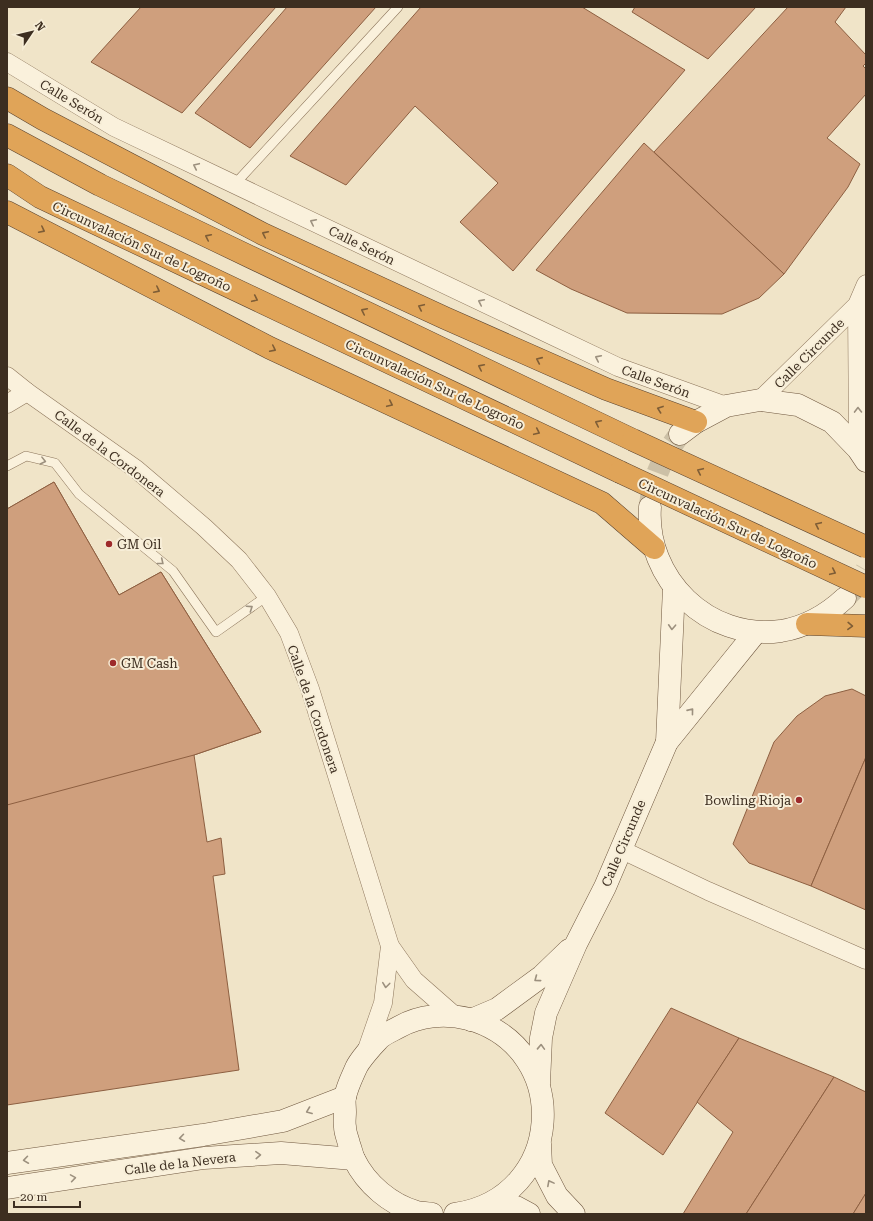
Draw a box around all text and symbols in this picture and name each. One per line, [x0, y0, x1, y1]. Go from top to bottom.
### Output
north arrow [12, 12, 52, 52]
text: N [32, 19, 48, 34]
street label: Calle Serón [37, 76, 107, 127]
one-way arrow [193, 163, 200, 171]
street label: Circunvalación Sur de Logroño [50, 198, 233, 295]
one-way arrow [310, 219, 318, 227]
street label: Calle Serón [326, 223, 398, 268]
one-way arrow [37, 225, 45, 233]
one-way arrow [261, 231, 269, 239]
one-way arrow [205, 234, 213, 242]
one-way arrow [153, 285, 160, 292]
one-way arrow [250, 294, 258, 302]
one-way arrow [478, 299, 485, 307]
one-way arrow [417, 304, 425, 312]
one-way arrow [360, 308, 368, 316]
street label: Calle Circunde [771, 315, 847, 391]
street label: Circunvalación Sur de Logroño [343, 336, 526, 433]
one-way arrow [268, 344, 276, 352]
one-way arrow [595, 355, 603, 363]
one-way arrow [536, 357, 544, 365]
street label: Calle Serón [620, 362, 693, 401]
one-way arrow [478, 364, 485, 372]
one-way arrow [386, 399, 394, 407]
one-way arrow [656, 405, 663, 413]
street label: Calle de la Cordonera [51, 407, 168, 500]
one-way arrow [854, 407, 862, 413]
one-way arrow [595, 420, 602, 428]
one-way arrow [532, 427, 540, 435]
one-way arrow [40, 456, 46, 464]
one-way arrow [696, 468, 704, 476]
street label: Circunvalación Sur de Logroño [636, 475, 819, 572]
one-way arrow [814, 522, 822, 530]
place label: GM Oil [117, 537, 161, 552]
marker: GM Oil [104, 539, 114, 549]
one-way arrow [157, 558, 164, 565]
one-way arrow [829, 567, 836, 575]
one-way arrow [246, 605, 253, 613]
one-way arrow [847, 621, 853, 630]
one-way arrow [668, 624, 677, 630]
street label: Calle de la Cordonera [285, 643, 343, 775]
place label: GM Cash [121, 656, 178, 671]
marker: GM Cash [108, 658, 118, 668]
one-way arrow [686, 709, 693, 716]
place label: Bowling Rioja [705, 793, 791, 808]
marker: Bowling Rioja [794, 795, 804, 805]
street label: Calle Circunde [598, 798, 649, 889]
one-way arrow [534, 975, 541, 982]
one-way arrow [381, 981, 390, 988]
one-way arrow [536, 1044, 545, 1050]
one-way arrow [305, 1106, 312, 1114]
one-way arrow [179, 1133, 185, 1142]
street label: Calle de la Nevera [124, 1149, 237, 1178]
one-way arrow [255, 1150, 261, 1159]
one-way arrow [23, 1155, 29, 1164]
one-way arrow [70, 1174, 76, 1182]
one-way arrow [548, 1180, 555, 1187]
scale bar [14, 1183, 80, 1209]
text: 20 m [20, 1190, 47, 1204]

